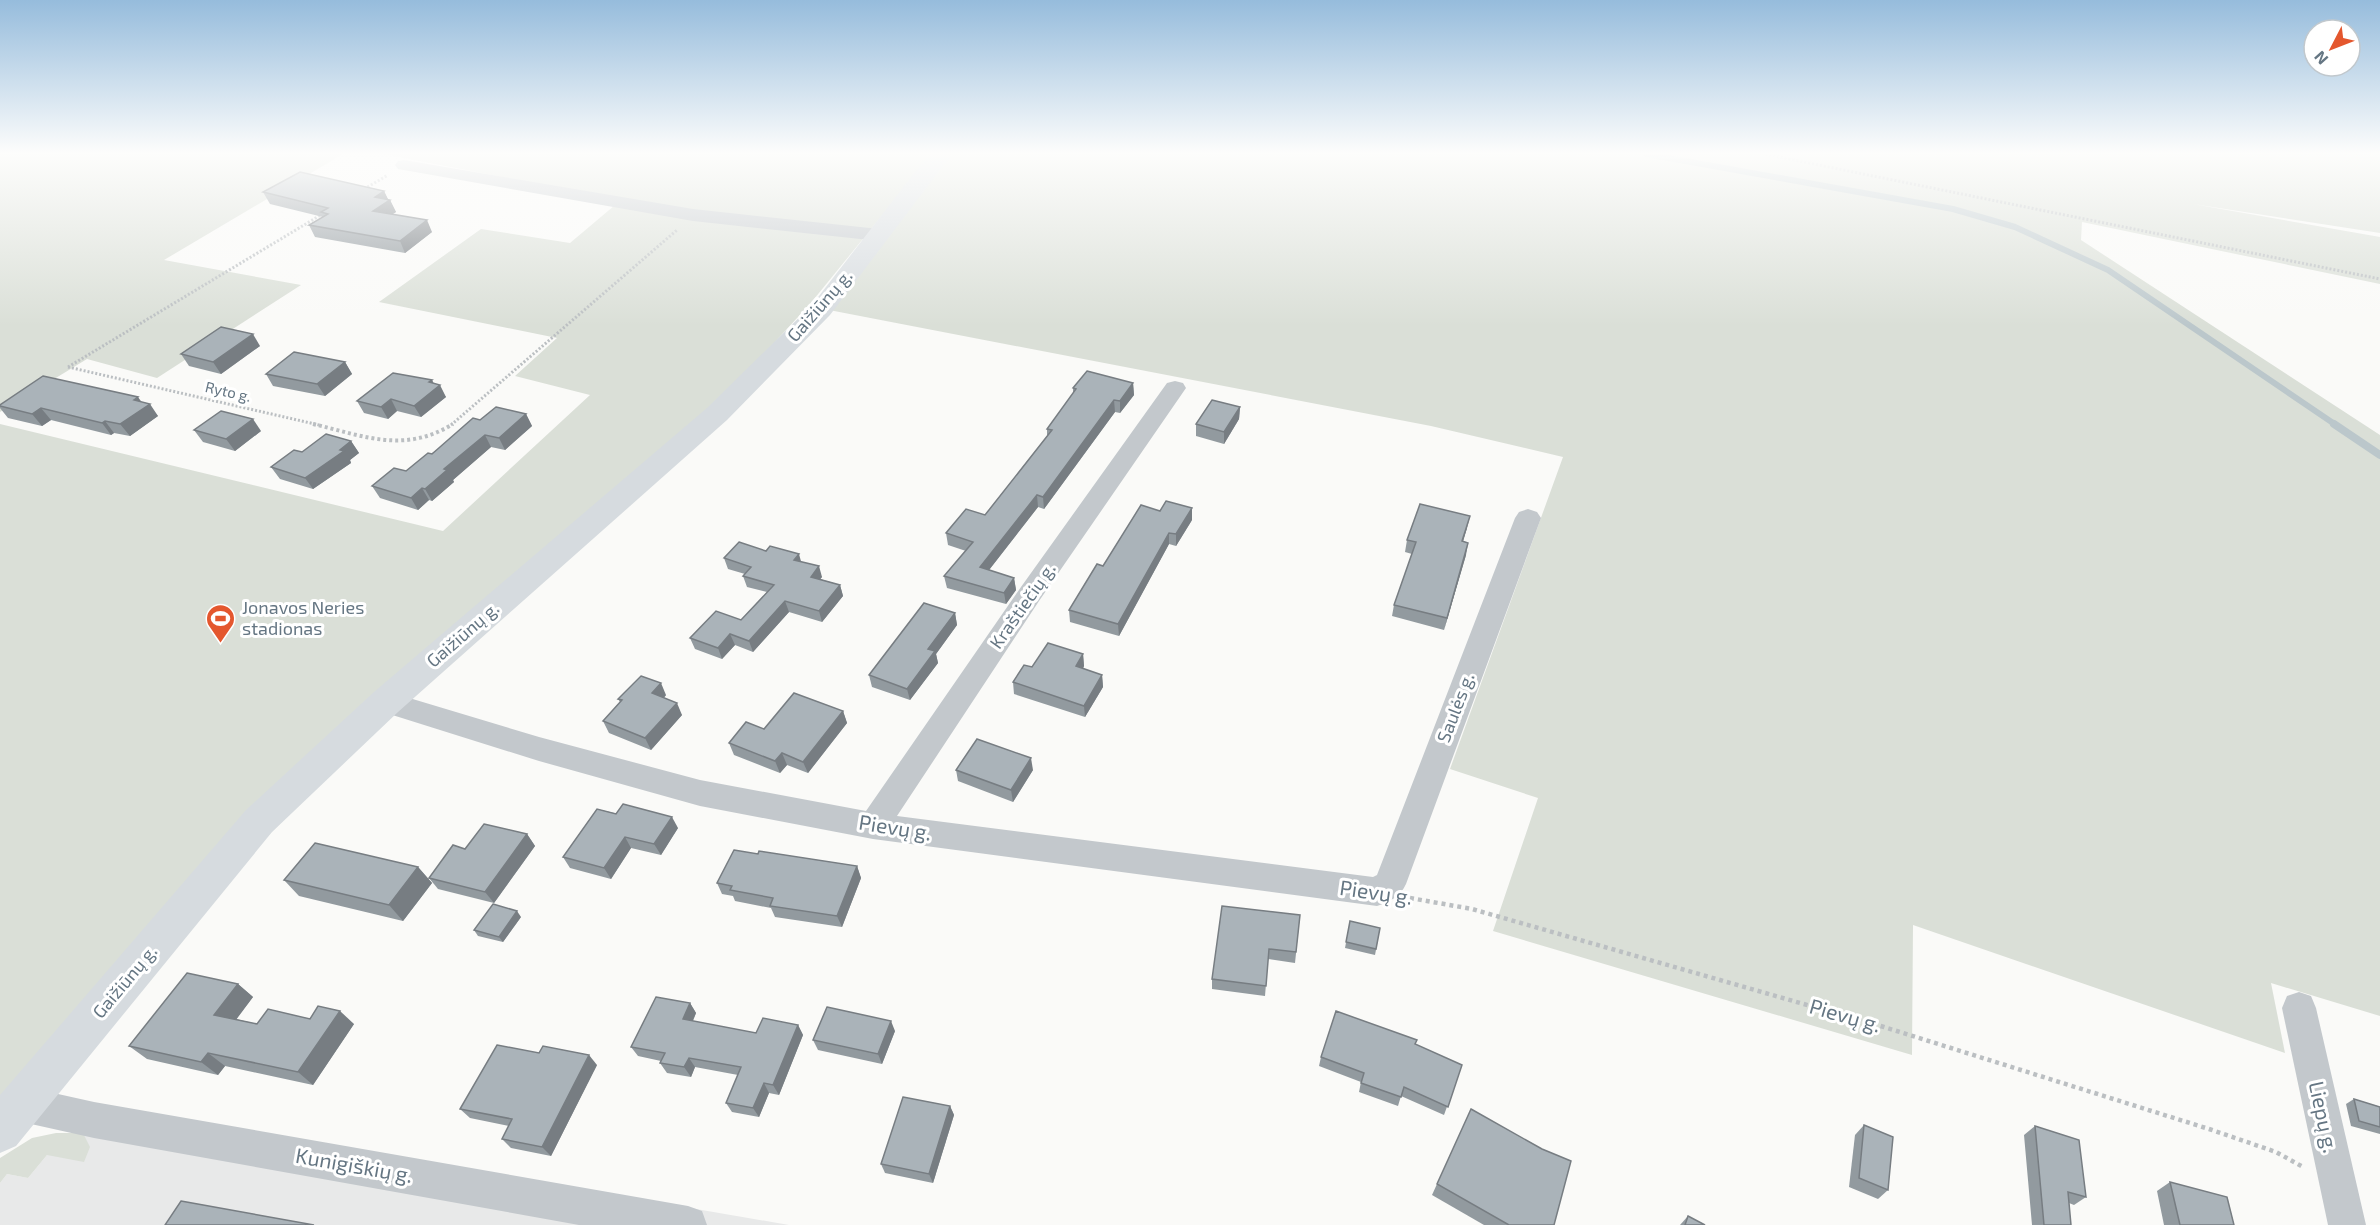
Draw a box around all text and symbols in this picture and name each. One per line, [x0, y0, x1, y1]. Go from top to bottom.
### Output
north arrow [2302, 18, 2362, 78]
text: N [2310, 48, 2331, 69]
street label: Gaižiūnų g. [782, 265, 857, 346]
street label: Ryto g. [204, 377, 253, 405]
street label: Kraštiečių g. [985, 558, 1060, 653]
place label: Jonavos Neries stadionas [242, 596, 364, 639]
street label: Gaižiūnų g. [422, 597, 503, 672]
sports icon: Jonavos Neries stadionas [205, 602, 237, 644]
street label: Saulės g. [1432, 670, 1478, 745]
street label: Pievų g. [857, 808, 933, 845]
street label: Pievų g. [1338, 874, 1414, 909]
street label: Gaižiūnų g. [87, 940, 161, 1022]
street label: Pievų g. [1807, 992, 1884, 1037]
street label: Liepų g. [2305, 1079, 2344, 1155]
street label: Kunigiškių g. [294, 1142, 415, 1187]

